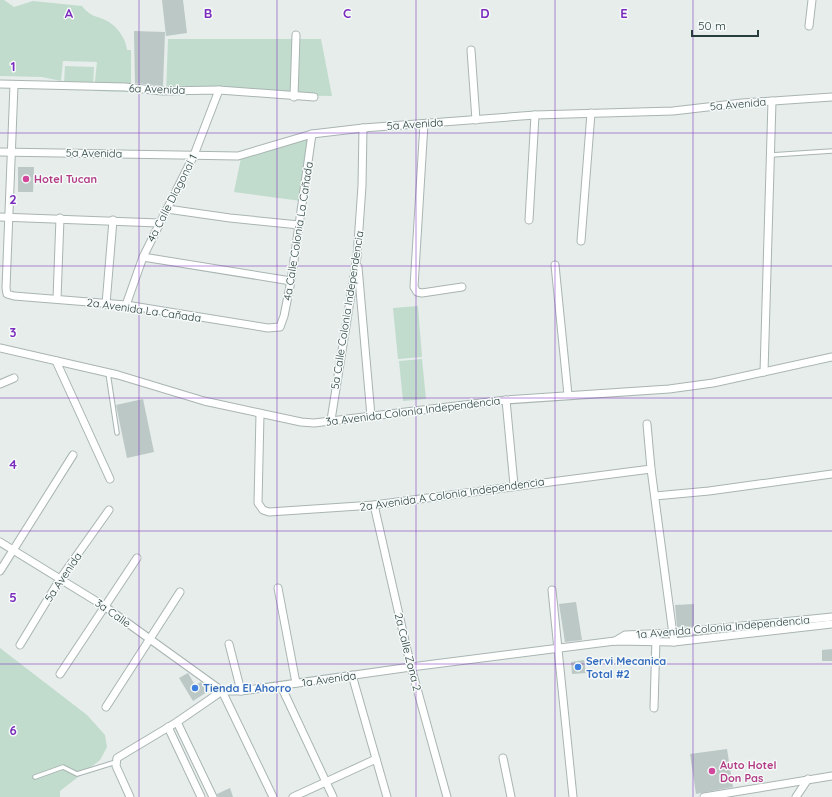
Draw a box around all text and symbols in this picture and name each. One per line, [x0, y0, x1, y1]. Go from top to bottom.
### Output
text: A [65, 5, 74, 21]
text: B [204, 5, 212, 21]
text: C [343, 5, 351, 21]
text: D [480, 5, 490, 21]
text: E [620, 5, 628, 21]
scale bar [692, 12, 758, 38]
text: 50 m [698, 18, 726, 33]
text: 1 [10, 58, 16, 74]
street label: 6a Avenida [129, 81, 185, 97]
street label: 5a Avenida [709, 95, 767, 113]
street label: 5a Avenida [386, 115, 444, 133]
street label: 5a Avenida [66, 146, 122, 160]
street label: 4a Calle Diagonal 1 [144, 152, 200, 244]
street label: 4a Calle Colonia La Cañada [280, 161, 316, 301]
place label: Hotel Tucan [34, 172, 97, 186]
marker: Hotel Tucan [21, 174, 31, 184]
text: 2 [9, 191, 17, 207]
street label: 5a Calle Colonia Independencia [328, 230, 366, 390]
street label: 2a Avenida La Cañada [86, 295, 202, 325]
text: 3 [10, 324, 17, 340]
street label: 3a Avenida Colonia Independencia [325, 393, 501, 429]
text: 4 [9, 456, 17, 472]
street label: 2a Avenida A Colonia Independencia [359, 474, 545, 514]
street label: 5a Avenida [41, 550, 85, 604]
text: 5 [9, 589, 17, 605]
street label: 3a Calle [92, 596, 134, 630]
street label: 2a Calle Zona 2 [392, 612, 424, 692]
street label: 1a Avenida Colonia Independencia [636, 612, 810, 642]
place label: Servi Mecanica Total #2 [586, 654, 666, 681]
marker: Servi Mecanica Total #2 [573, 662, 583, 672]
street label: 1a Avenida [301, 668, 357, 690]
place label: Tienda El Ahorro [203, 681, 291, 695]
marker: Tienda El Ahorro [190, 683, 200, 693]
text: 6 [9, 722, 17, 738]
place label: Auto Hotel Don Pas [720, 758, 776, 785]
marker: Auto Hotel Don Pas [707, 766, 717, 776]

